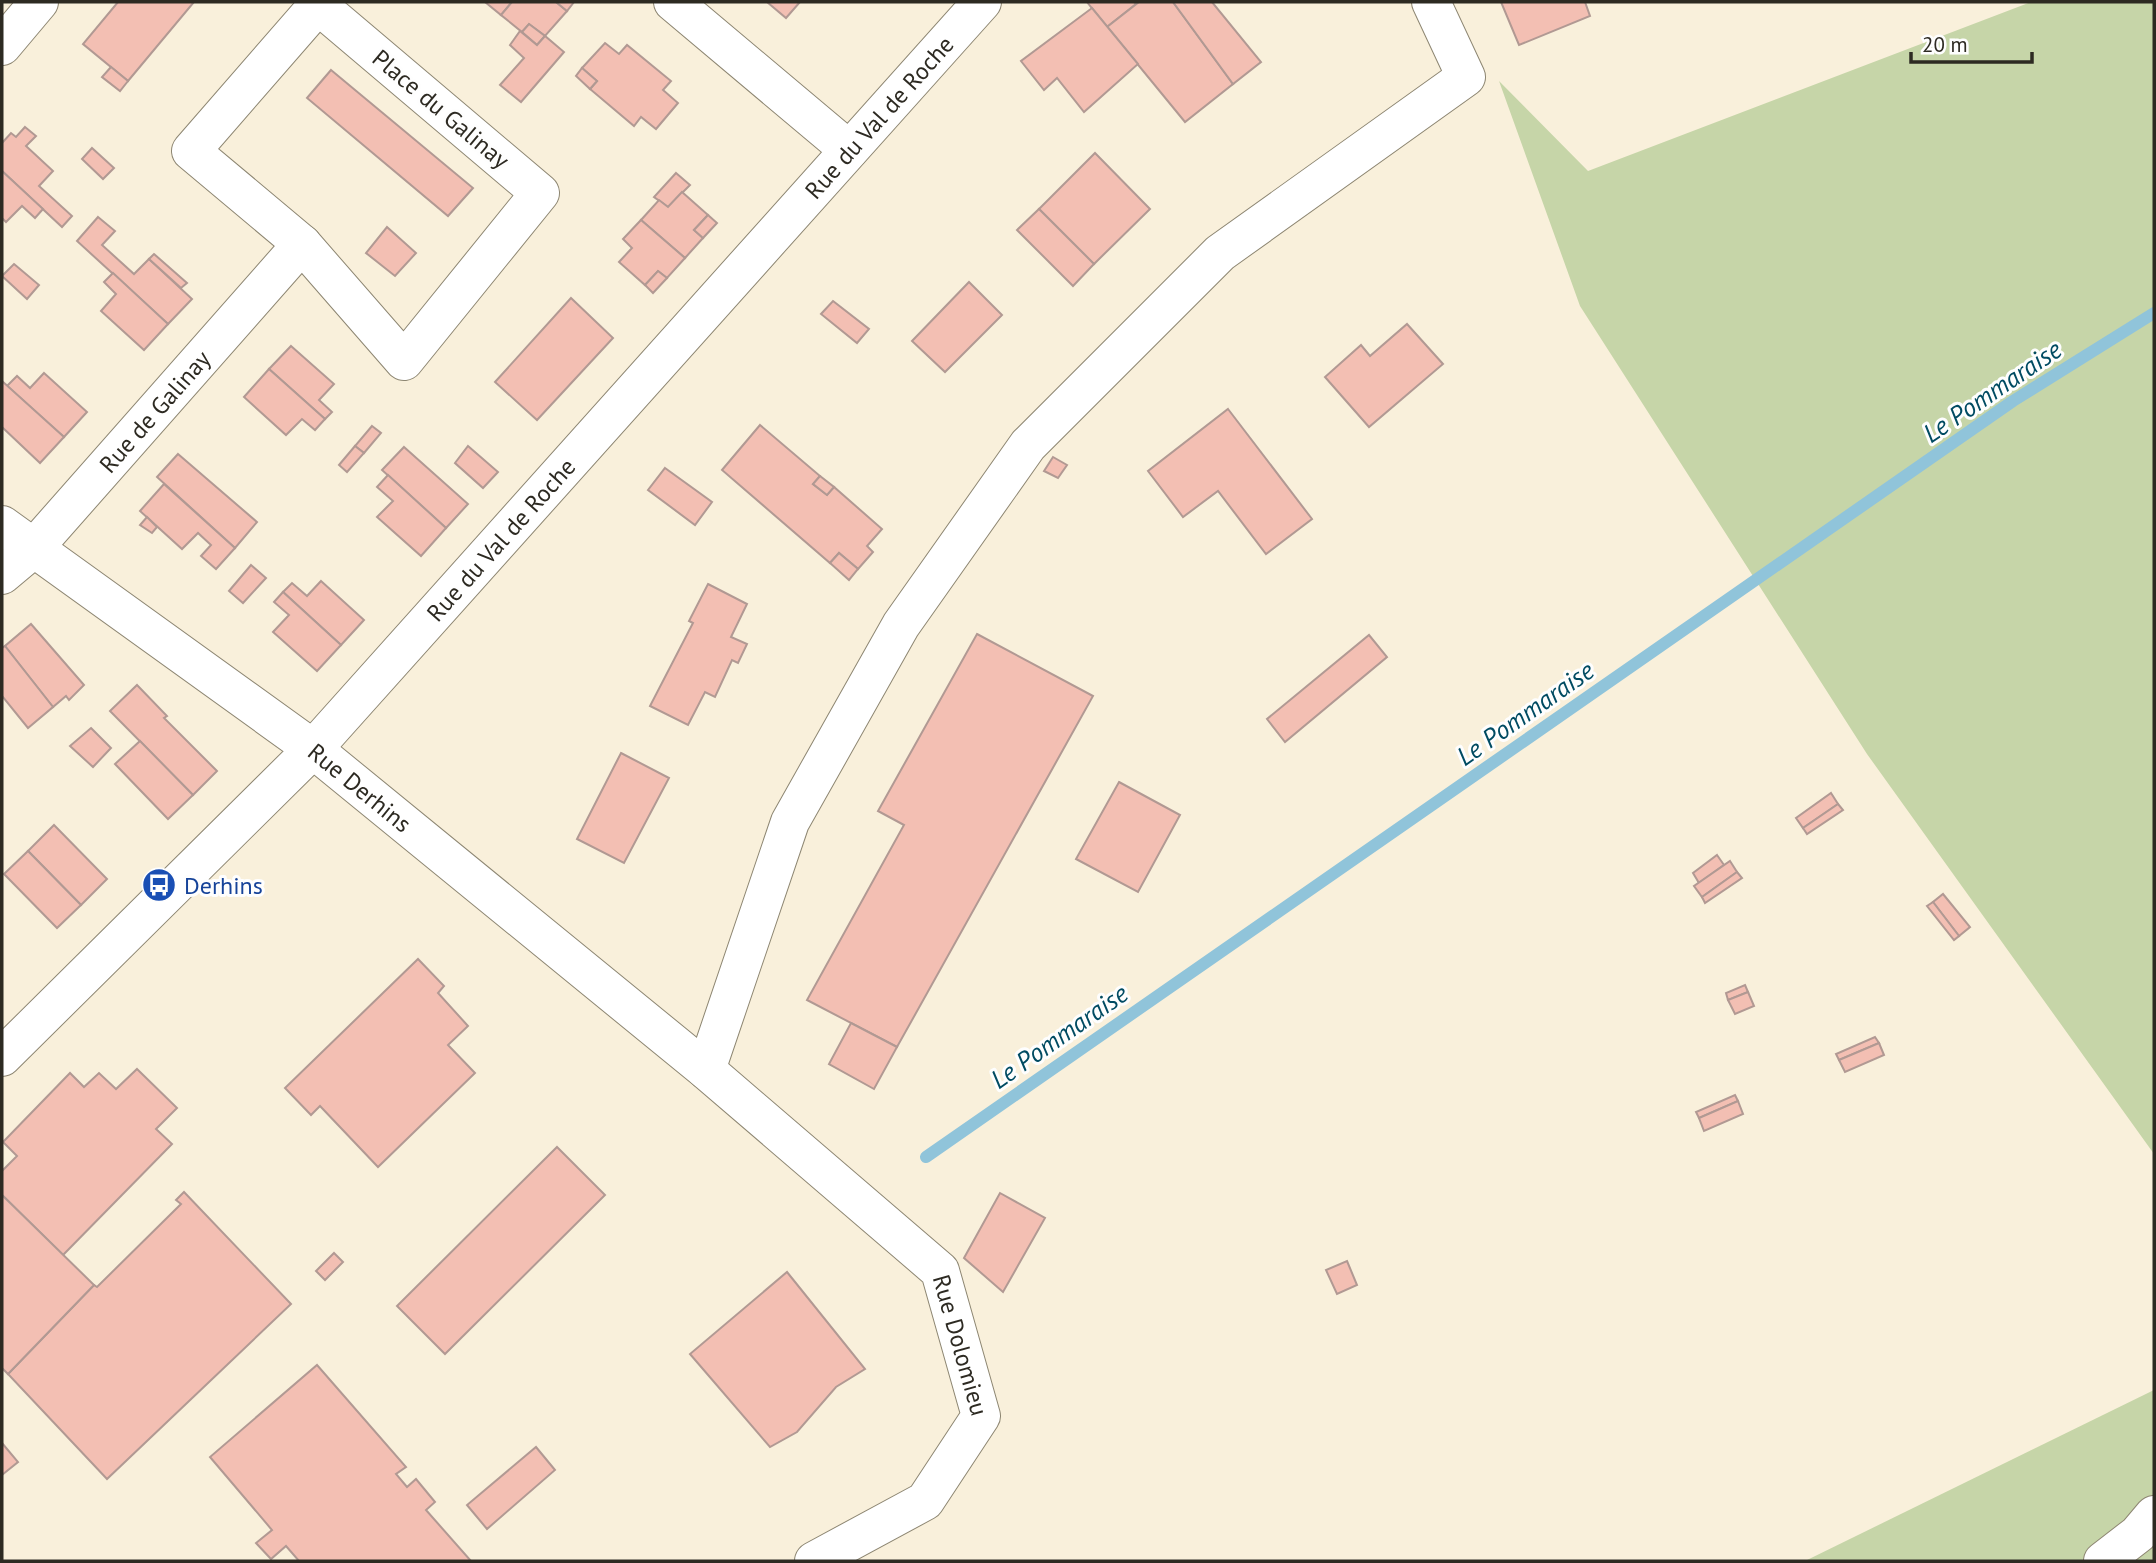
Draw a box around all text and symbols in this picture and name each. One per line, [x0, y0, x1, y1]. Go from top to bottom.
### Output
scale bar [1911, 21, 2032, 65]
street label: Rue du Val de Roche [798, 29, 960, 205]
text: 20 m [1922, 31, 1968, 58]
street label: Place du Galinay [366, 43, 516, 175]
water label: Le Pommaraise [1916, 333, 2068, 449]
street label: Rue de Galinay [92, 344, 217, 479]
street label: Rue du Val de Roche [420, 451, 582, 628]
water label: Le Pommaraise [1450, 654, 1600, 772]
street label: Rue Derhins [302, 736, 418, 839]
bus stop icon: Derhins [140, 866, 178, 904]
place label: Derhins [184, 870, 263, 901]
water label: Le Pommaraise [984, 977, 1134, 1095]
street label: Rue Dolomieu [926, 1271, 996, 1419]

